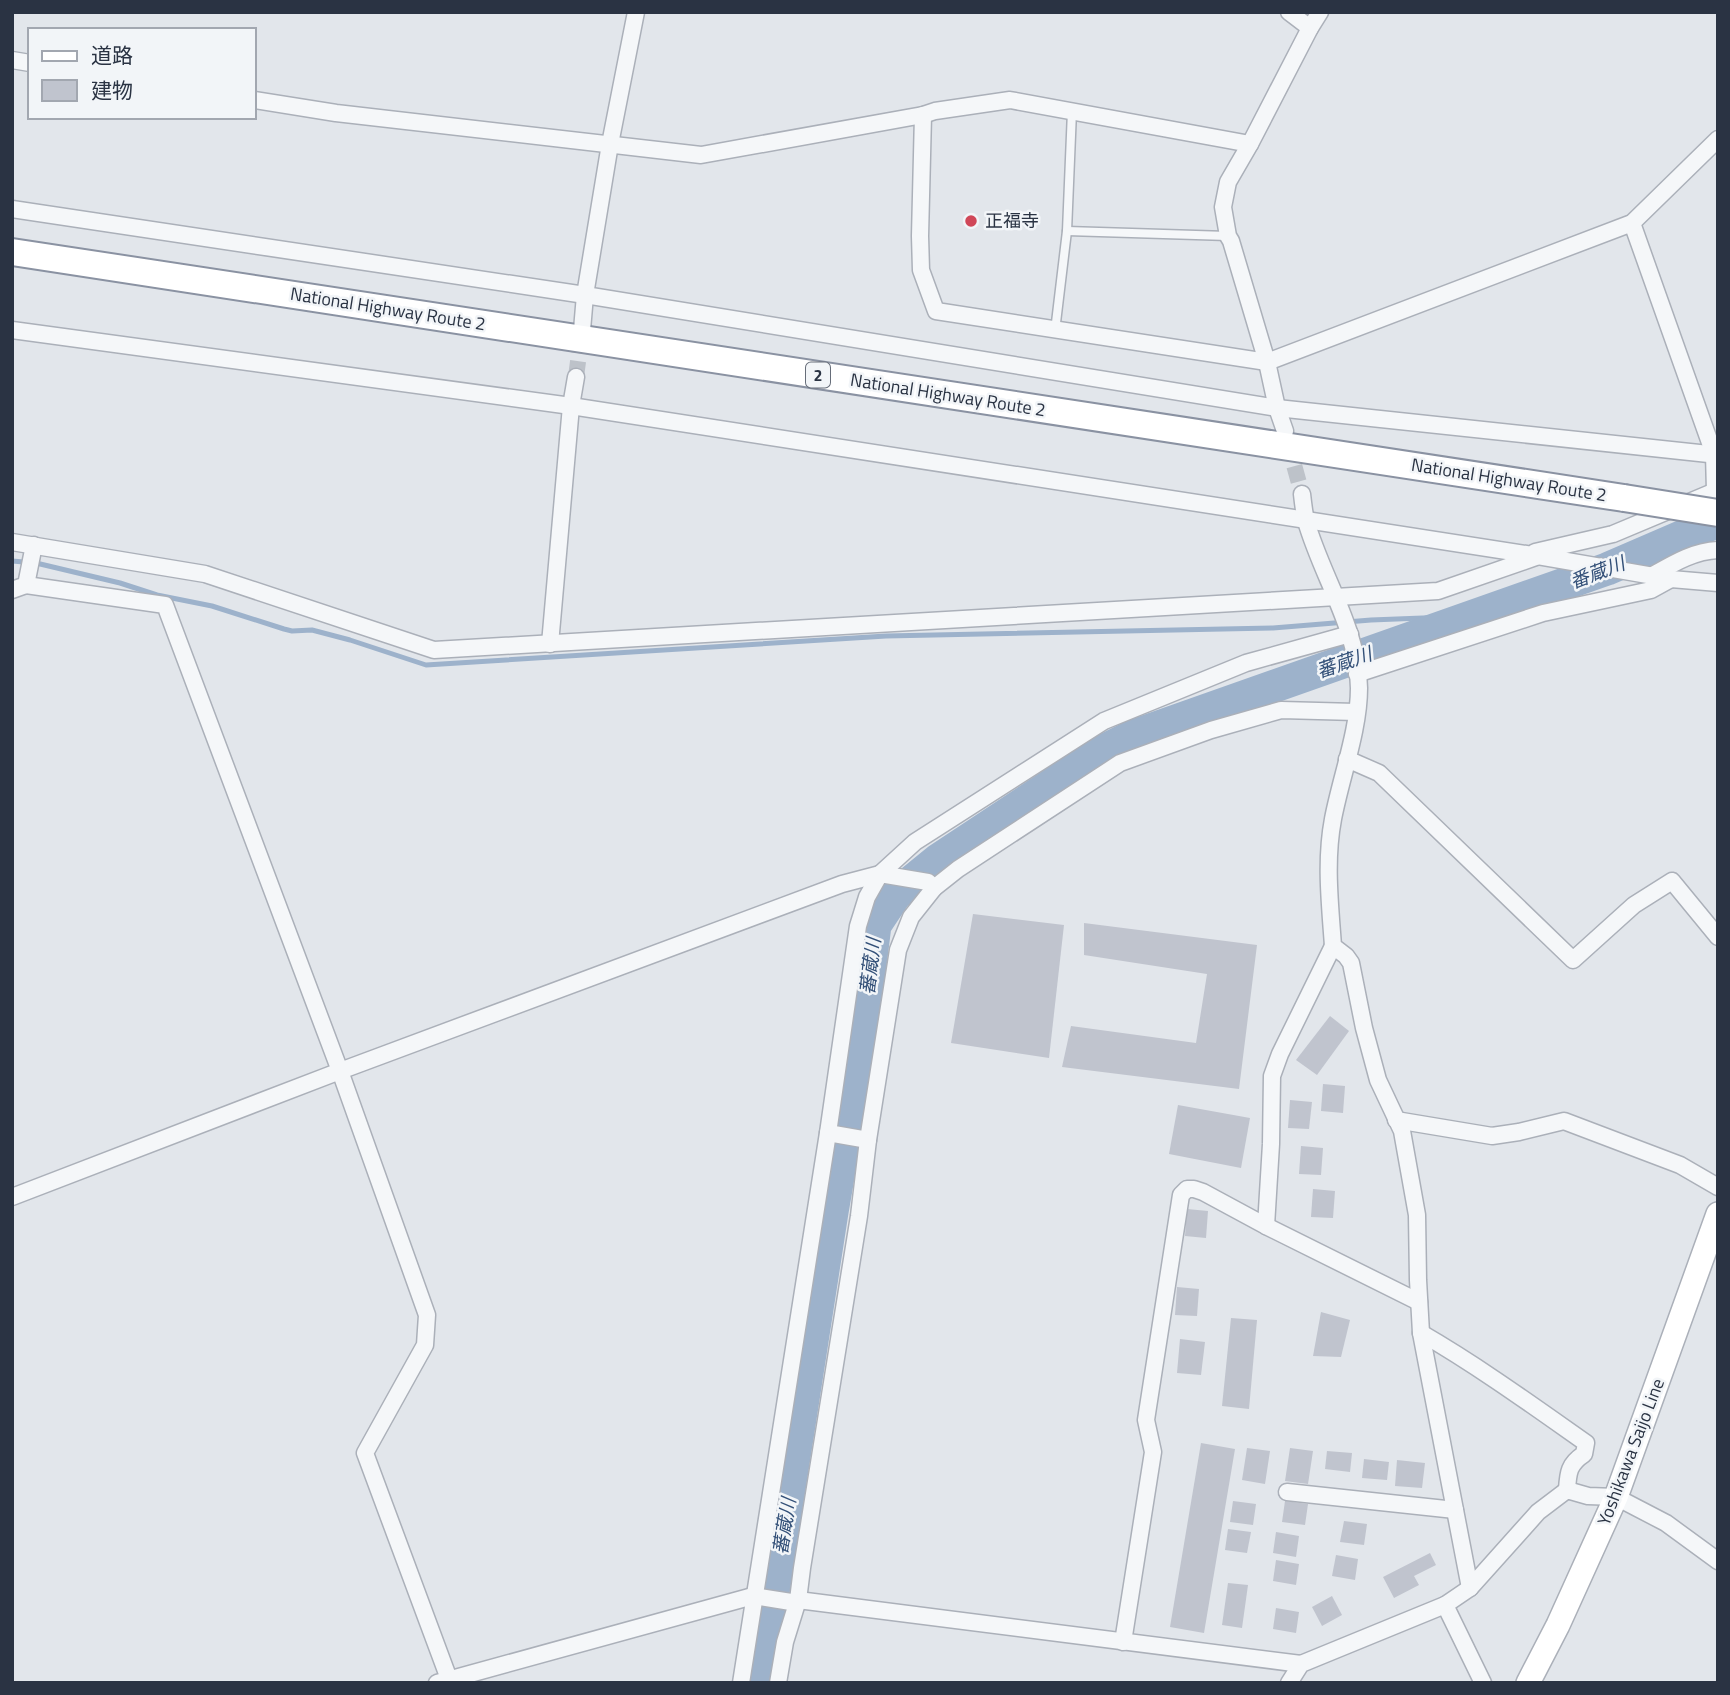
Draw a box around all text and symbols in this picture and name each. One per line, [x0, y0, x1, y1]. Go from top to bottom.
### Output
legend [28, 28, 256, 119]
text: 道路 [91, 39, 133, 71]
text: 建物 [91, 74, 133, 106]
place label: 正福寺 [985, 207, 1039, 234]
marker: 正福寺 [963, 213, 979, 229]
street label: National Highway Route 2 [289, 280, 488, 337]
road number: 2 [806, 362, 830, 388]
street label: National Highway Route 2 [849, 366, 1048, 423]
street label: National Highway Route 2 [1410, 451, 1609, 508]
water label: 番蔵川 [1565, 547, 1630, 595]
water label: 蕃蔵川 [1312, 638, 1377, 685]
water label: 蕃蔵川 [852, 934, 888, 996]
street label: Yoshikawa Saijo Line [1590, 1374, 1671, 1529]
water label: 蕃蔵川 [765, 1494, 803, 1556]

